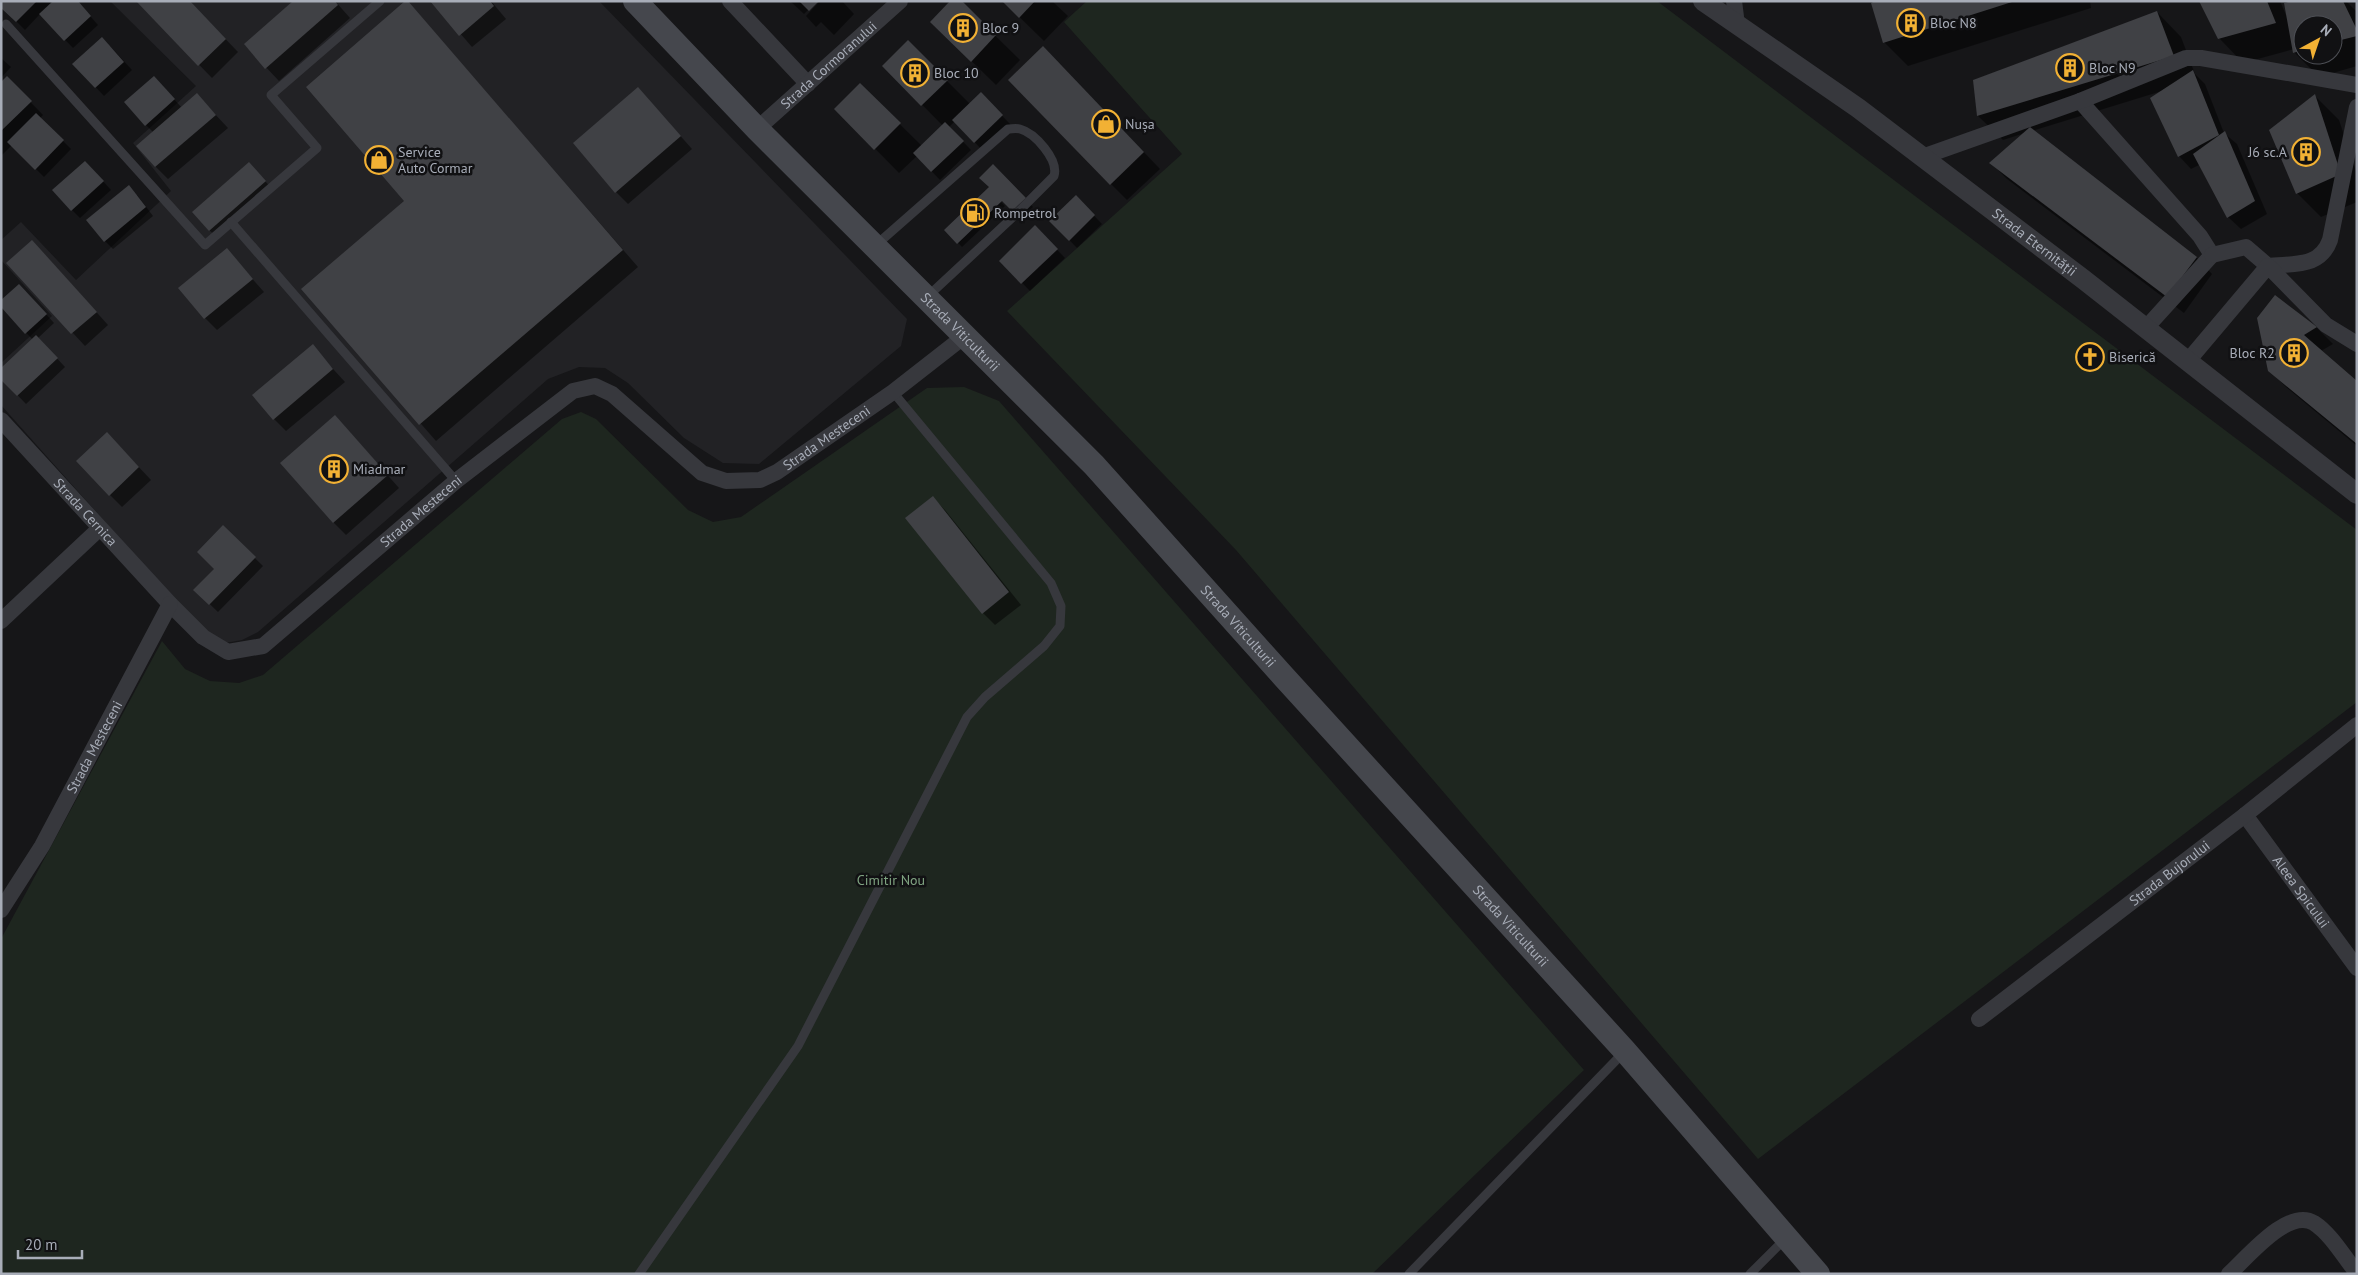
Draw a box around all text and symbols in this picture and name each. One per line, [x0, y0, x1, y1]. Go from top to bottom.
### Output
building icon: Bloc N8 [1896, 8, 1926, 38]
building icon: Bloc 9 [948, 13, 978, 43]
place label: Bloc N8 [1930, 14, 1977, 32]
north arrow [2293, 15, 2343, 65]
street label: Strada Cormoranului [777, 17, 880, 113]
place label: Bloc 9 [982, 19, 1019, 37]
text: N [2317, 20, 2336, 40]
building icon: Bloc N9 [2055, 53, 2085, 83]
building icon: Bloc 10 [900, 58, 930, 88]
place label: Bloc N9 [2089, 59, 2136, 77]
place label: Bloc 10 [934, 64, 979, 82]
shop icon: Nușa [1091, 109, 1121, 139]
place label: Nușa [1125, 115, 1155, 133]
building icon: J6 sc.A [2291, 137, 2321, 167]
place label: Service Auto Cormar [398, 143, 473, 177]
place label: J6 sc.A [2247, 143, 2288, 161]
shop icon: Service Auto Cormar [364, 145, 394, 175]
fuel station icon: Rompetrol [960, 198, 990, 228]
place label: Rompetrol [994, 204, 1056, 222]
street label: Strada Eternității [1989, 204, 2080, 280]
street label: Strada Viticulturii [917, 288, 1004, 375]
building icon: Bloc R2 [2279, 338, 2309, 368]
church icon: Biserică [2075, 342, 2105, 372]
place label: Bloc R2 [2230, 344, 2275, 362]
place label: Biserică [2109, 348, 2156, 366]
street label: Strada Mesteceni [779, 401, 874, 474]
building icon: Miadmar [319, 454, 349, 484]
place label: Miadmar [353, 460, 406, 478]
street label: Strada Mesteceni [376, 471, 466, 551]
street label: Strada Cernica [50, 474, 121, 550]
street label: Strada Viticulturii [1197, 581, 1280, 671]
street label: Strada Mesteceni [62, 698, 126, 796]
street label: Strada Bujorului [2126, 836, 2213, 910]
street label: Aleea Spicului [2269, 852, 2334, 931]
park label: Cimitir Nou [857, 871, 925, 889]
street label: Strada Viticulturii [1469, 881, 1553, 970]
scale bar [18, 1228, 81, 1260]
text: 20 m [25, 1235, 58, 1254]

